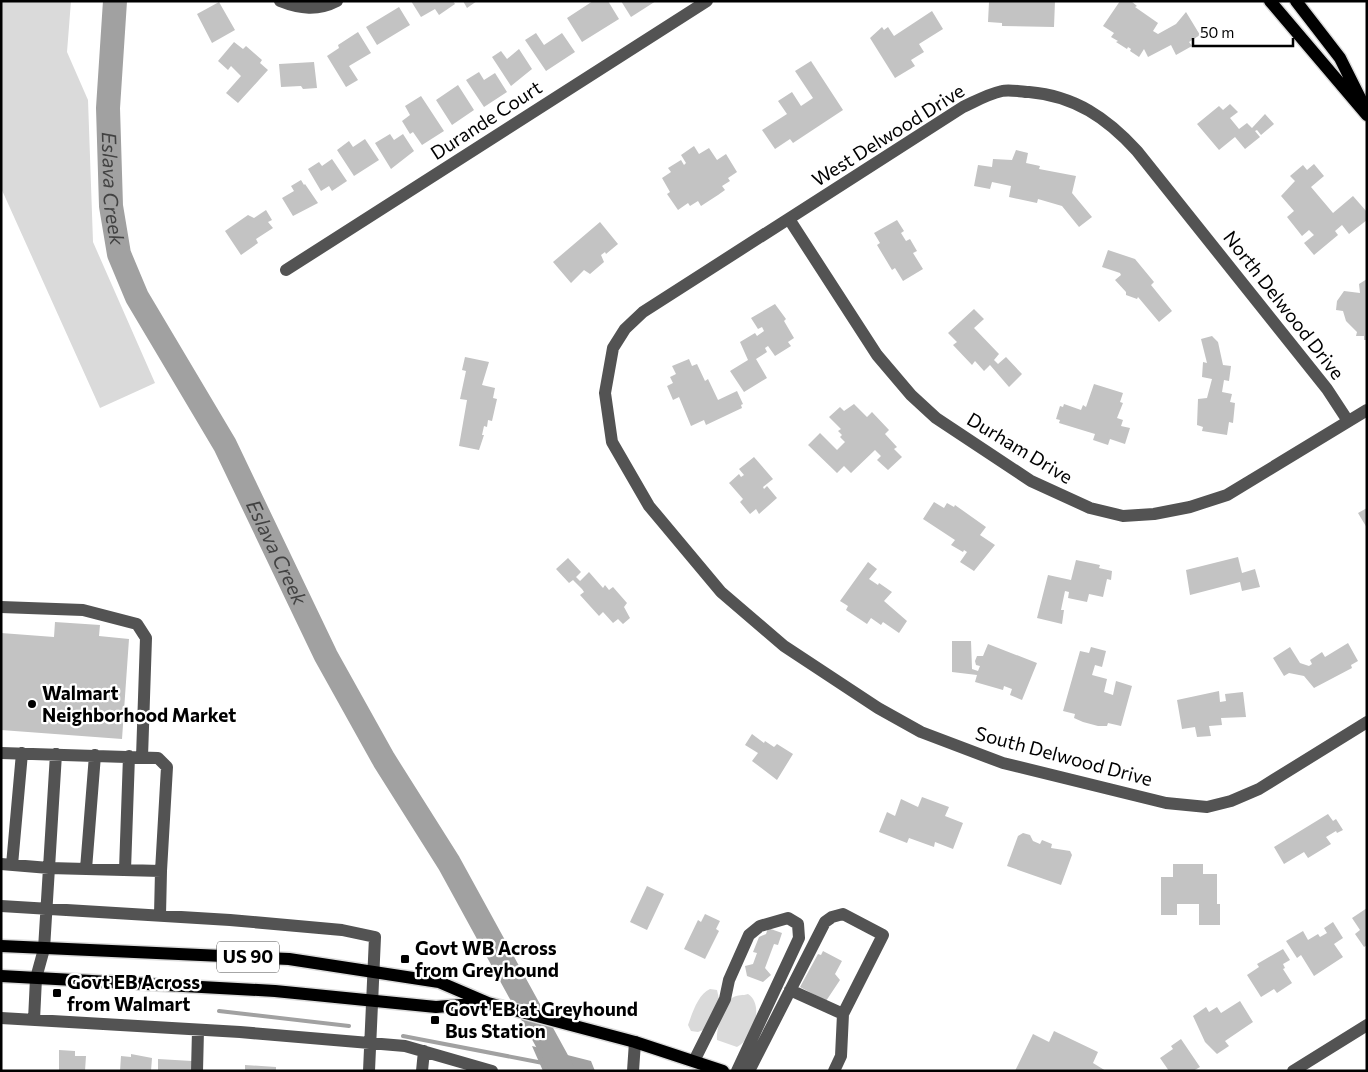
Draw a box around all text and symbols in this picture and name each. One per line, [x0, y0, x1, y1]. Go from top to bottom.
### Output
scale bar [1193, 15, 1293, 47]
text: 50 m [1200, 23, 1234, 41]
street label: Durande Court [426, 75, 546, 164]
street label: West Delwood Drive [807, 78, 968, 191]
water label: Eslava Creek [98, 131, 131, 248]
street label: North Delwood Drive [1219, 226, 1350, 384]
street label: Durham Drive [963, 407, 1077, 488]
water label: Eslava Creek [242, 496, 313, 610]
place label: Walmart Neighborhood Market [42, 681, 236, 726]
marker: Walmart Neighborhood Market [26, 698, 38, 710]
street label: South Delwood Drive [973, 721, 1155, 790]
place label: Govt WB Across from Greyhound [415, 936, 559, 981]
road number: US 90 [217, 942, 279, 972]
marker: Govt WB Across from Greyhound [399, 953, 411, 965]
place label: Govt EB Across from Walmart [67, 970, 200, 1015]
marker: Govt EB Across from Walmart [51, 987, 63, 999]
place label: Govt EB at Greyhound Bus Station [445, 997, 638, 1042]
marker: Govt EB at Greyhound Bus Station [429, 1014, 441, 1026]

